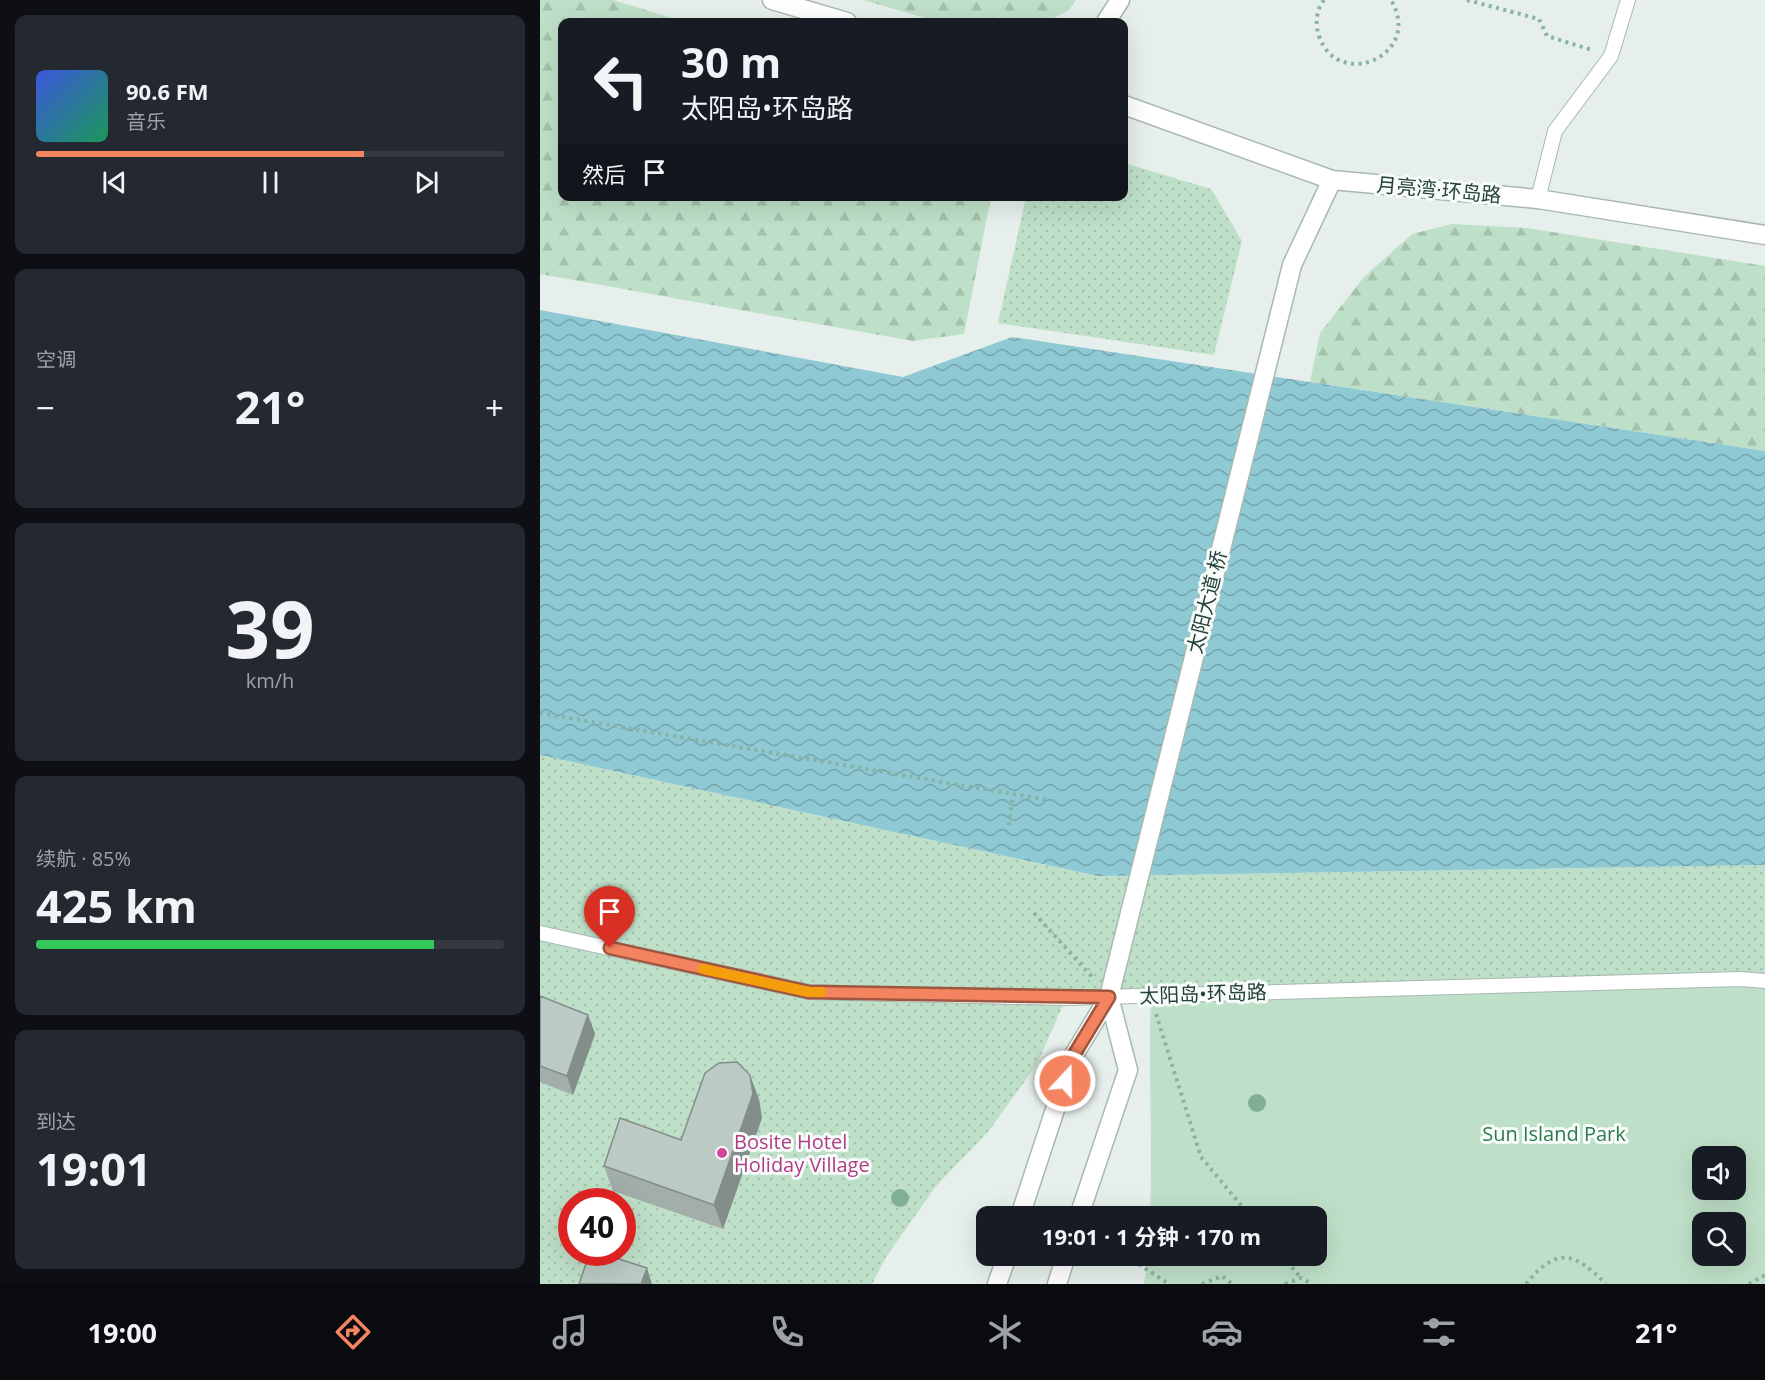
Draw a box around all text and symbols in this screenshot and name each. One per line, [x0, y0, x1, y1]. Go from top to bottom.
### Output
text: 30 m [681, 33, 781, 90]
icon: left [582, 42, 660, 120]
text: 90.6 FM [126, 76, 209, 106]
text: 太阳岛•环岛路 [681, 89, 853, 126]
text: 音乐 [126, 108, 166, 135]
icon: arrive [638, 156, 671, 189]
text: 然后 [582, 159, 626, 189]
icon: previous [98, 166, 131, 199]
icon: pause [254, 166, 287, 199]
icon: next [410, 166, 443, 199]
street label: 月亮湾·环岛路 [1375, 171, 1503, 208]
text: 空调 [36, 346, 76, 373]
text: 21° [235, 376, 305, 437]
text: − [36, 385, 55, 430]
text: + [485, 385, 504, 430]
street label: 太阳大道·桥 [1181, 548, 1232, 656]
text: 39 [225, 575, 315, 681]
text: km/h [246, 667, 294, 694]
text: 续航 · 85% [36, 845, 131, 872]
text: 425 km [36, 875, 197, 936]
pin [584, 886, 635, 948]
icon: arrive [593, 895, 626, 928]
street label: 太阳岛•环岛路 [1139, 978, 1267, 1009]
position arrow [1033, 1049, 1097, 1113]
text: 到达 [36, 1108, 76, 1135]
park label: Sun Island Park [1482, 1120, 1626, 1147]
place label: Bosite Hotel Holiday Village [734, 1128, 870, 1178]
text: 19:01 [36, 1138, 152, 1199]
marker: Bosite Hotel Holiday Village [715, 1146, 729, 1160]
map controls [1692, 1146, 1746, 1266]
button: sound [1692, 1146, 1746, 1200]
speed limit sign: 40 [558, 1188, 636, 1266]
button: search [1692, 1212, 1746, 1266]
text: 19:01 · 1 分钟 · 170 m [1042, 1221, 1261, 1251]
icon: directions [332, 1311, 374, 1353]
icon: music [549, 1311, 591, 1353]
icon: phone [766, 1311, 808, 1353]
icon: climate [984, 1311, 1026, 1353]
icon: car [1201, 1311, 1243, 1353]
icon: filters [1418, 1311, 1460, 1353]
text: 19:00 [88, 1314, 157, 1351]
text: 21° [1635, 1314, 1677, 1351]

